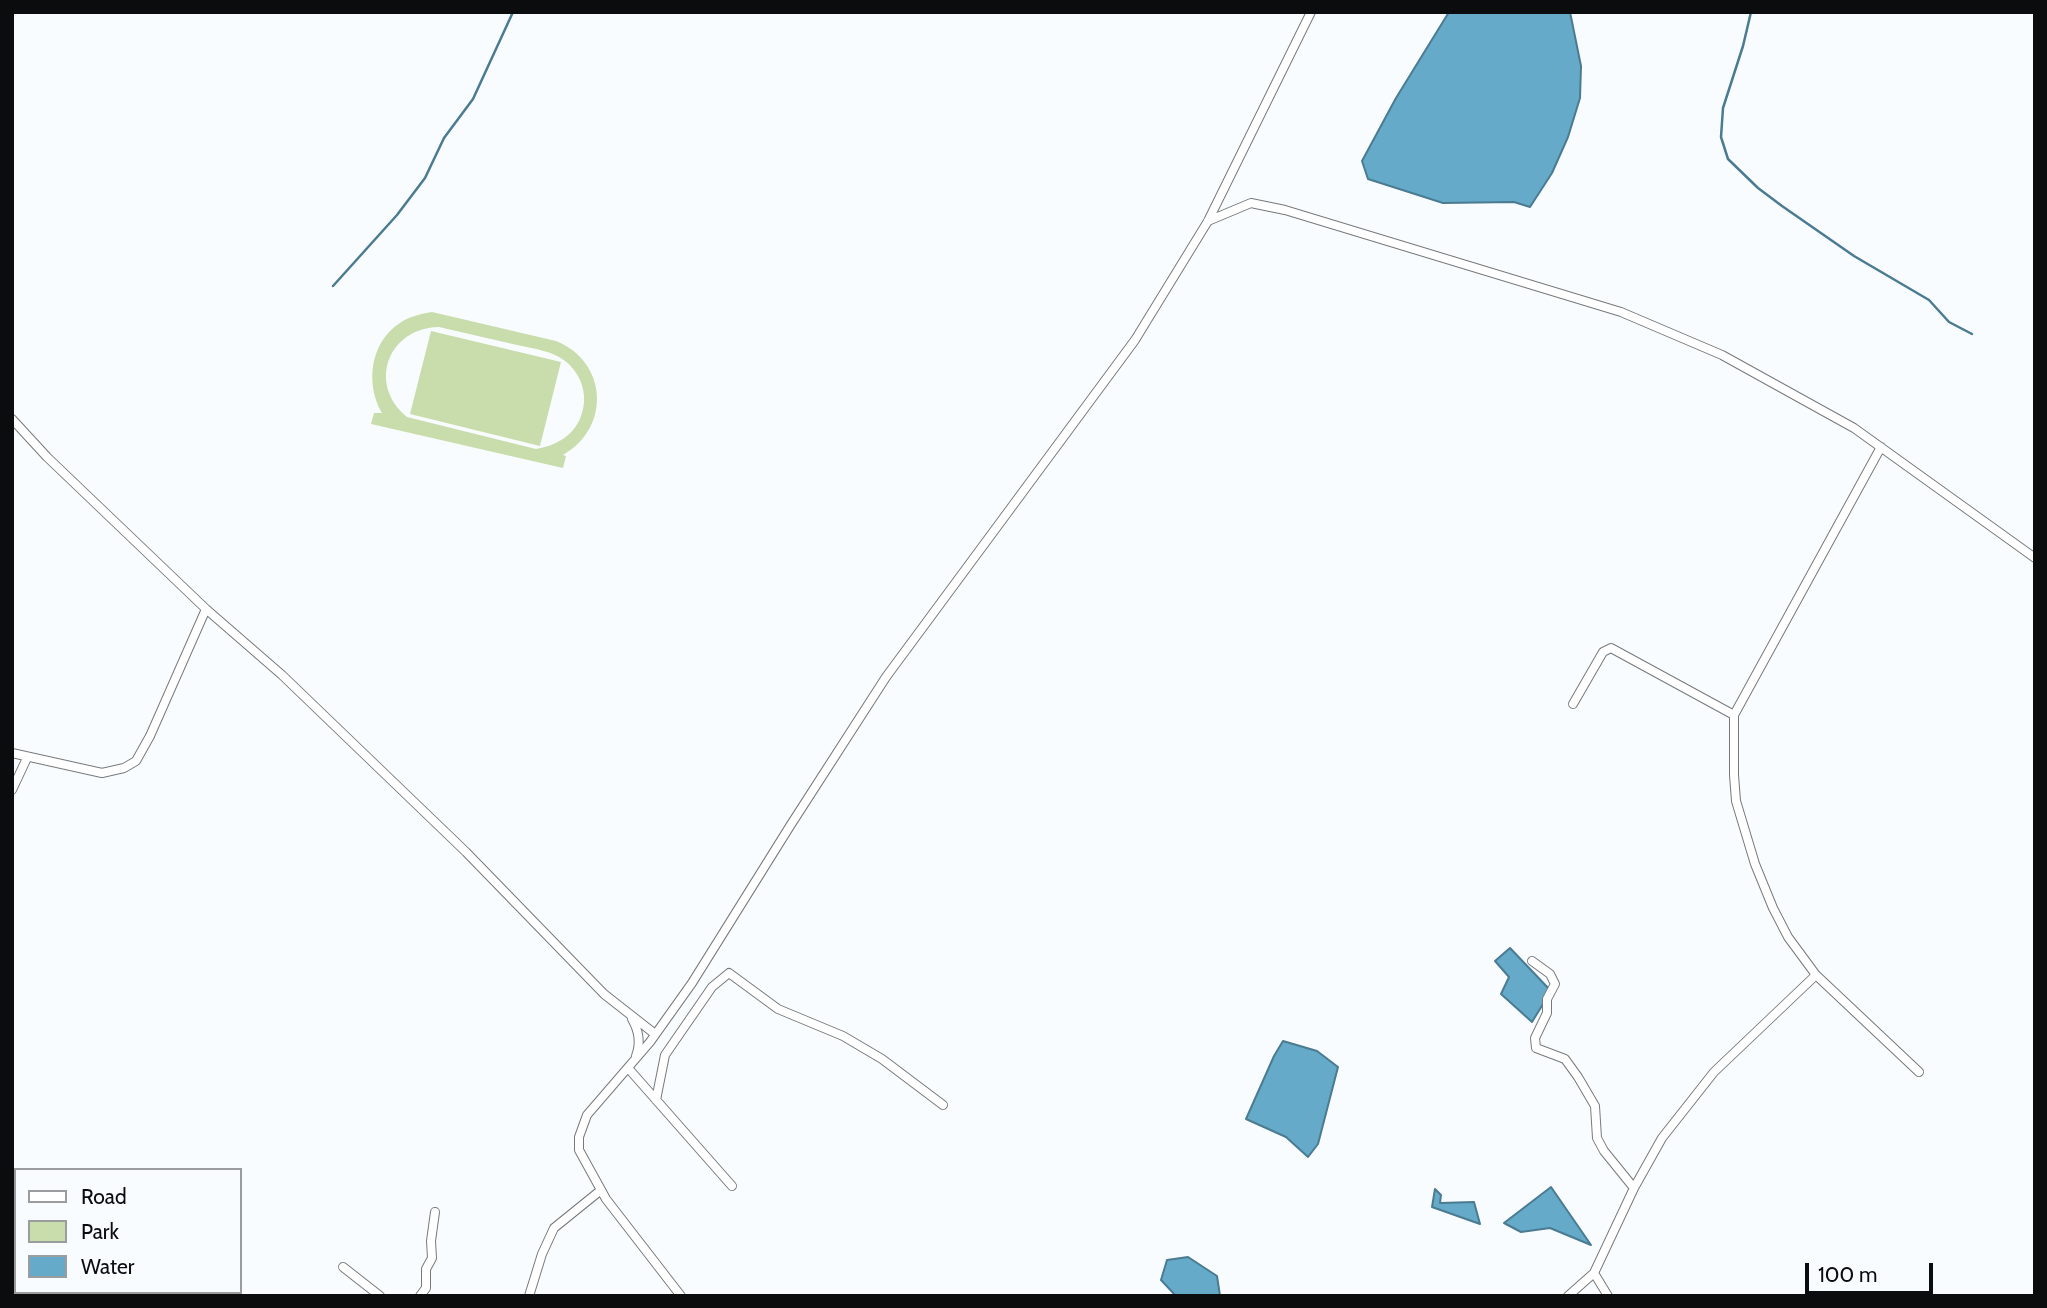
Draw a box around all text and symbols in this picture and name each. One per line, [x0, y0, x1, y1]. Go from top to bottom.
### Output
legend [14, 1168, 242, 1294]
text: Road [81, 1184, 127, 1209]
text: Park [81, 1219, 119, 1244]
scale bar [1809, 1248, 1937, 1292]
text: Water [81, 1254, 134, 1279]
text: 100 m [1818, 1262, 1877, 1287]

